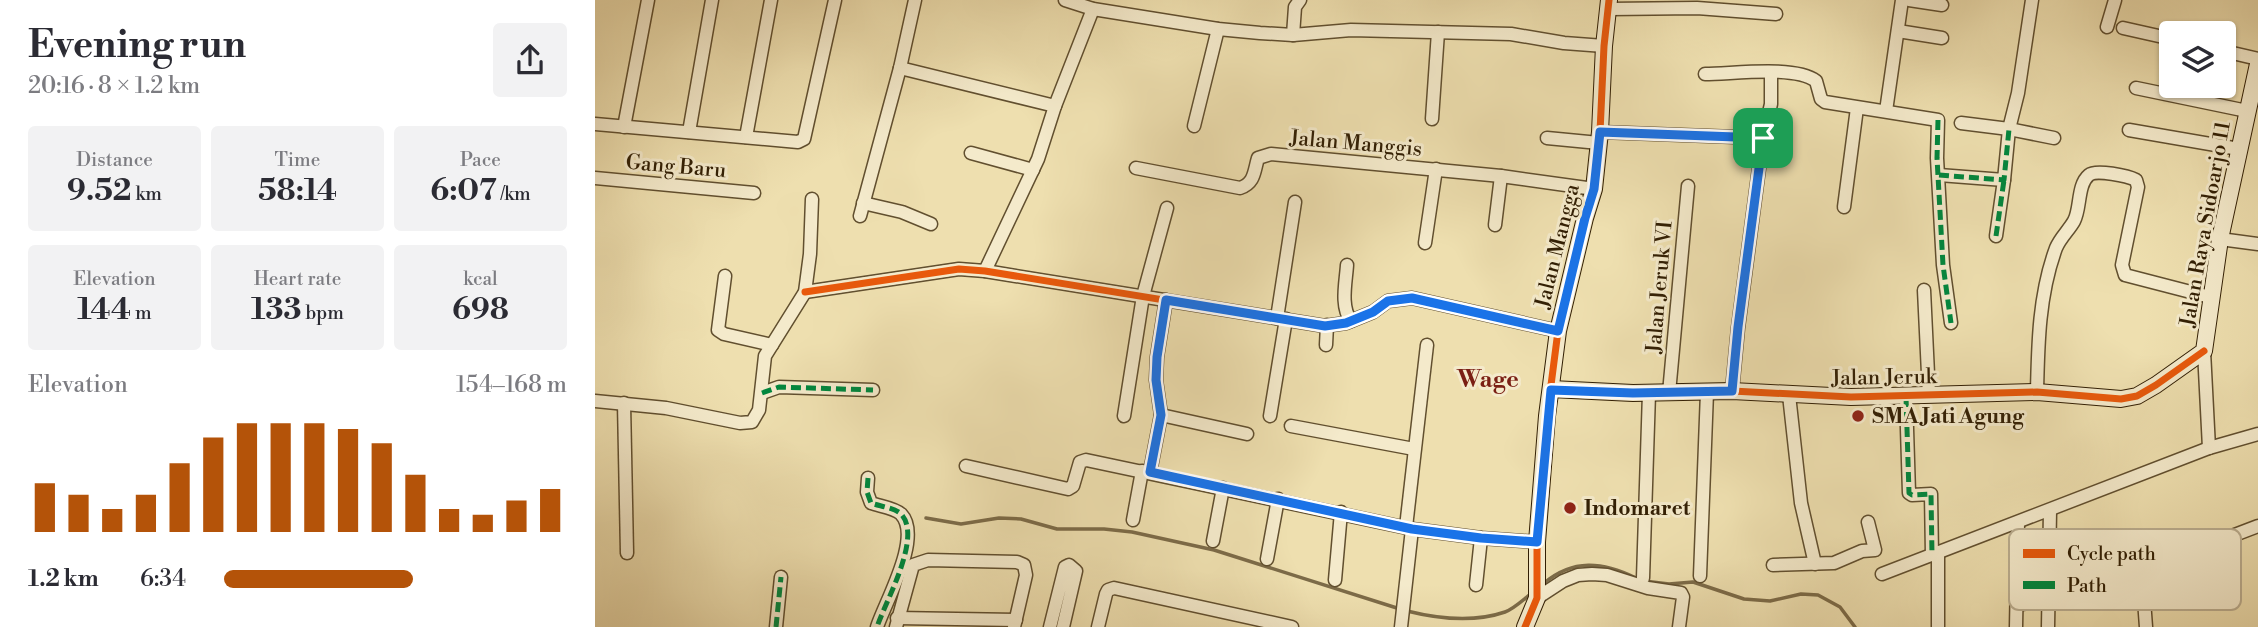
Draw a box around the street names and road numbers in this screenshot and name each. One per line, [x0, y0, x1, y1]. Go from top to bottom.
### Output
street label: Jalan Raya Sidoarjo 11 [2175, 119, 2237, 330]
street label: Jalan Manggis [1288, 125, 1423, 163]
street label: Gang Baru [625, 150, 727, 184]
street label: Jalan Mangga [1530, 181, 1586, 312]
street label: Jalan Jeruk VI [1641, 220, 1679, 355]
street label: Jalan Jeruk [1830, 364, 1938, 392]

